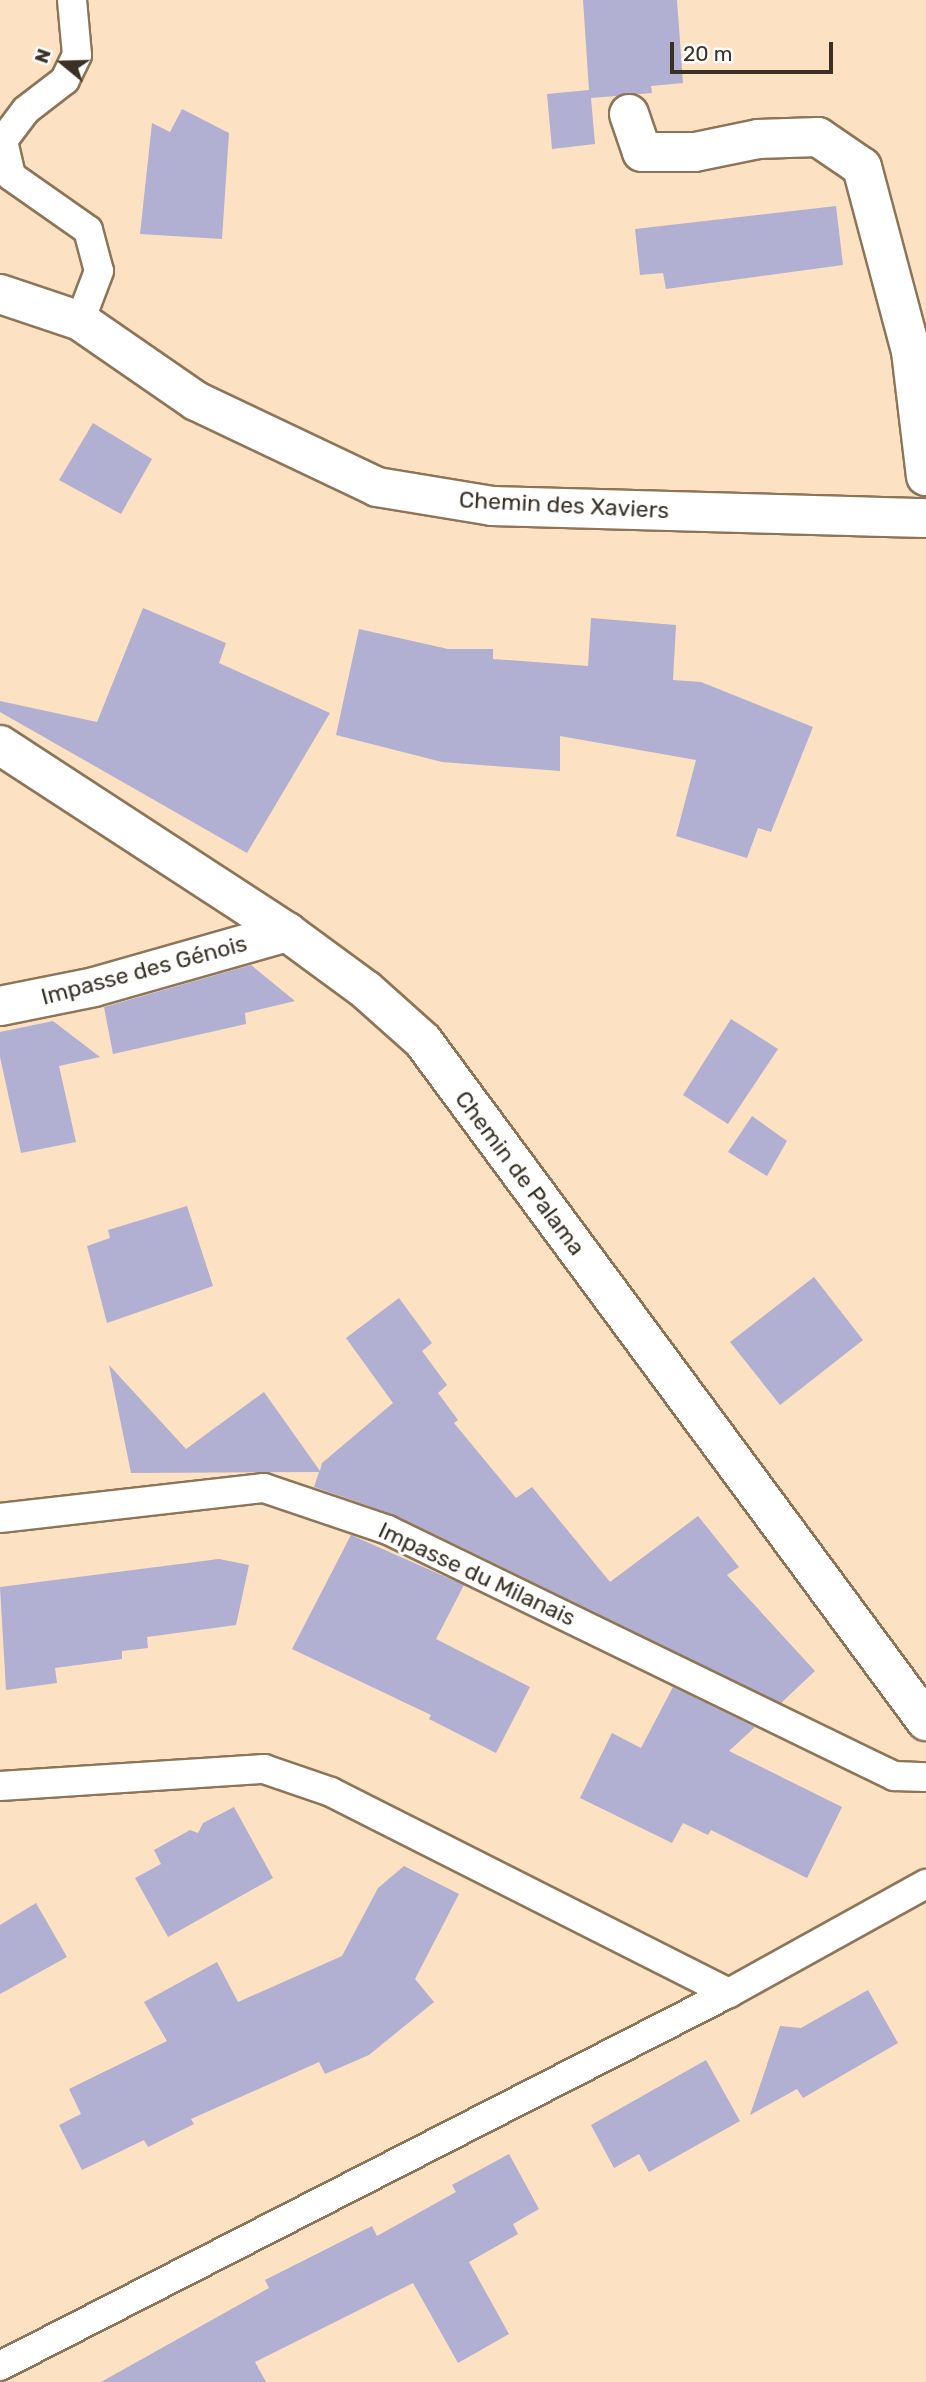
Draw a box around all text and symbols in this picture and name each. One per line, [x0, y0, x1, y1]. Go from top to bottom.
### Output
north arrow [28, 28, 98, 98]
scale bar [674, 28, 837, 72]
text: 20 m [683, 41, 732, 66]
text: N [30, 46, 56, 66]
street label: Chemin des Xaviers [458, 486, 670, 524]
street label: Impasse des Génois [38, 929, 250, 1011]
street label: Chemin de Palama [449, 1085, 591, 1261]
street label: Impasse du Milanais [374, 1516, 580, 1632]

